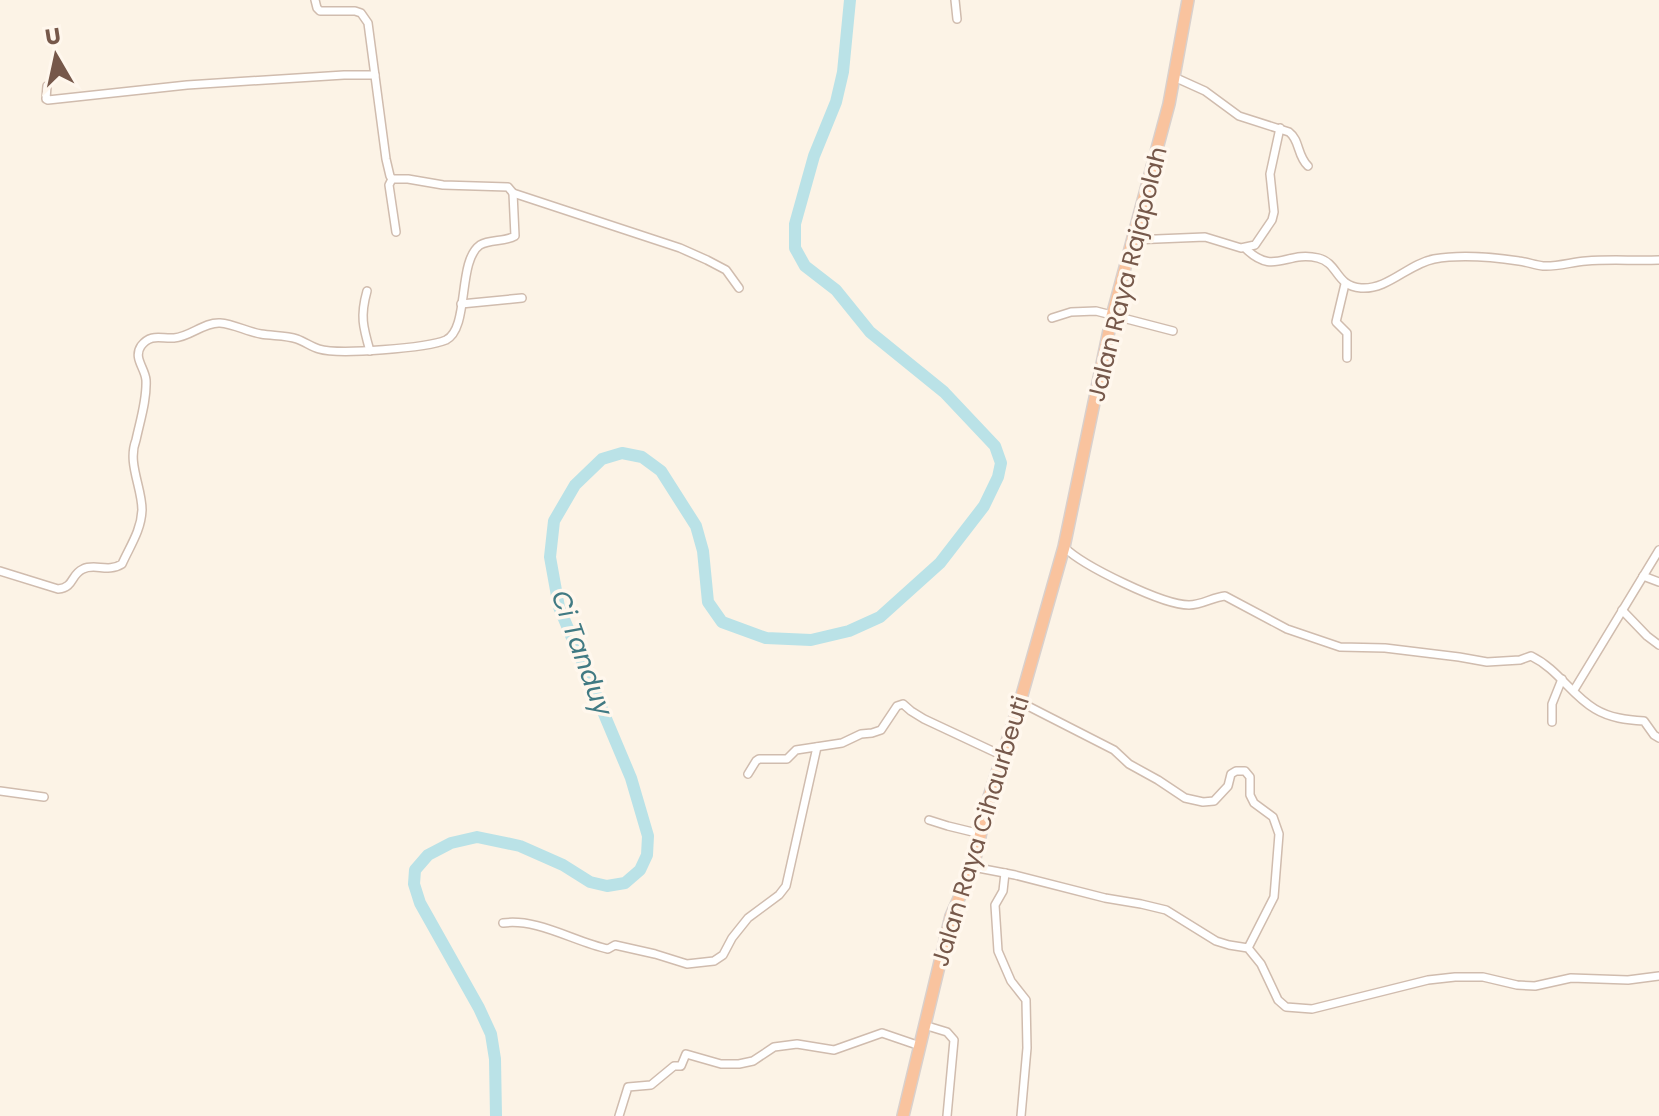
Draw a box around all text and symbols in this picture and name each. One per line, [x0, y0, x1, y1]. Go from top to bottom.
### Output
north arrow [16, 16, 96, 96]
text: U [43, 20, 63, 53]
street label: Jalan Raya Rajapolah [1079, 143, 1175, 405]
water label: Ci Tanduy [543, 585, 622, 722]
street label: Jalan Raya Cihaurbeuti [923, 692, 1037, 970]

